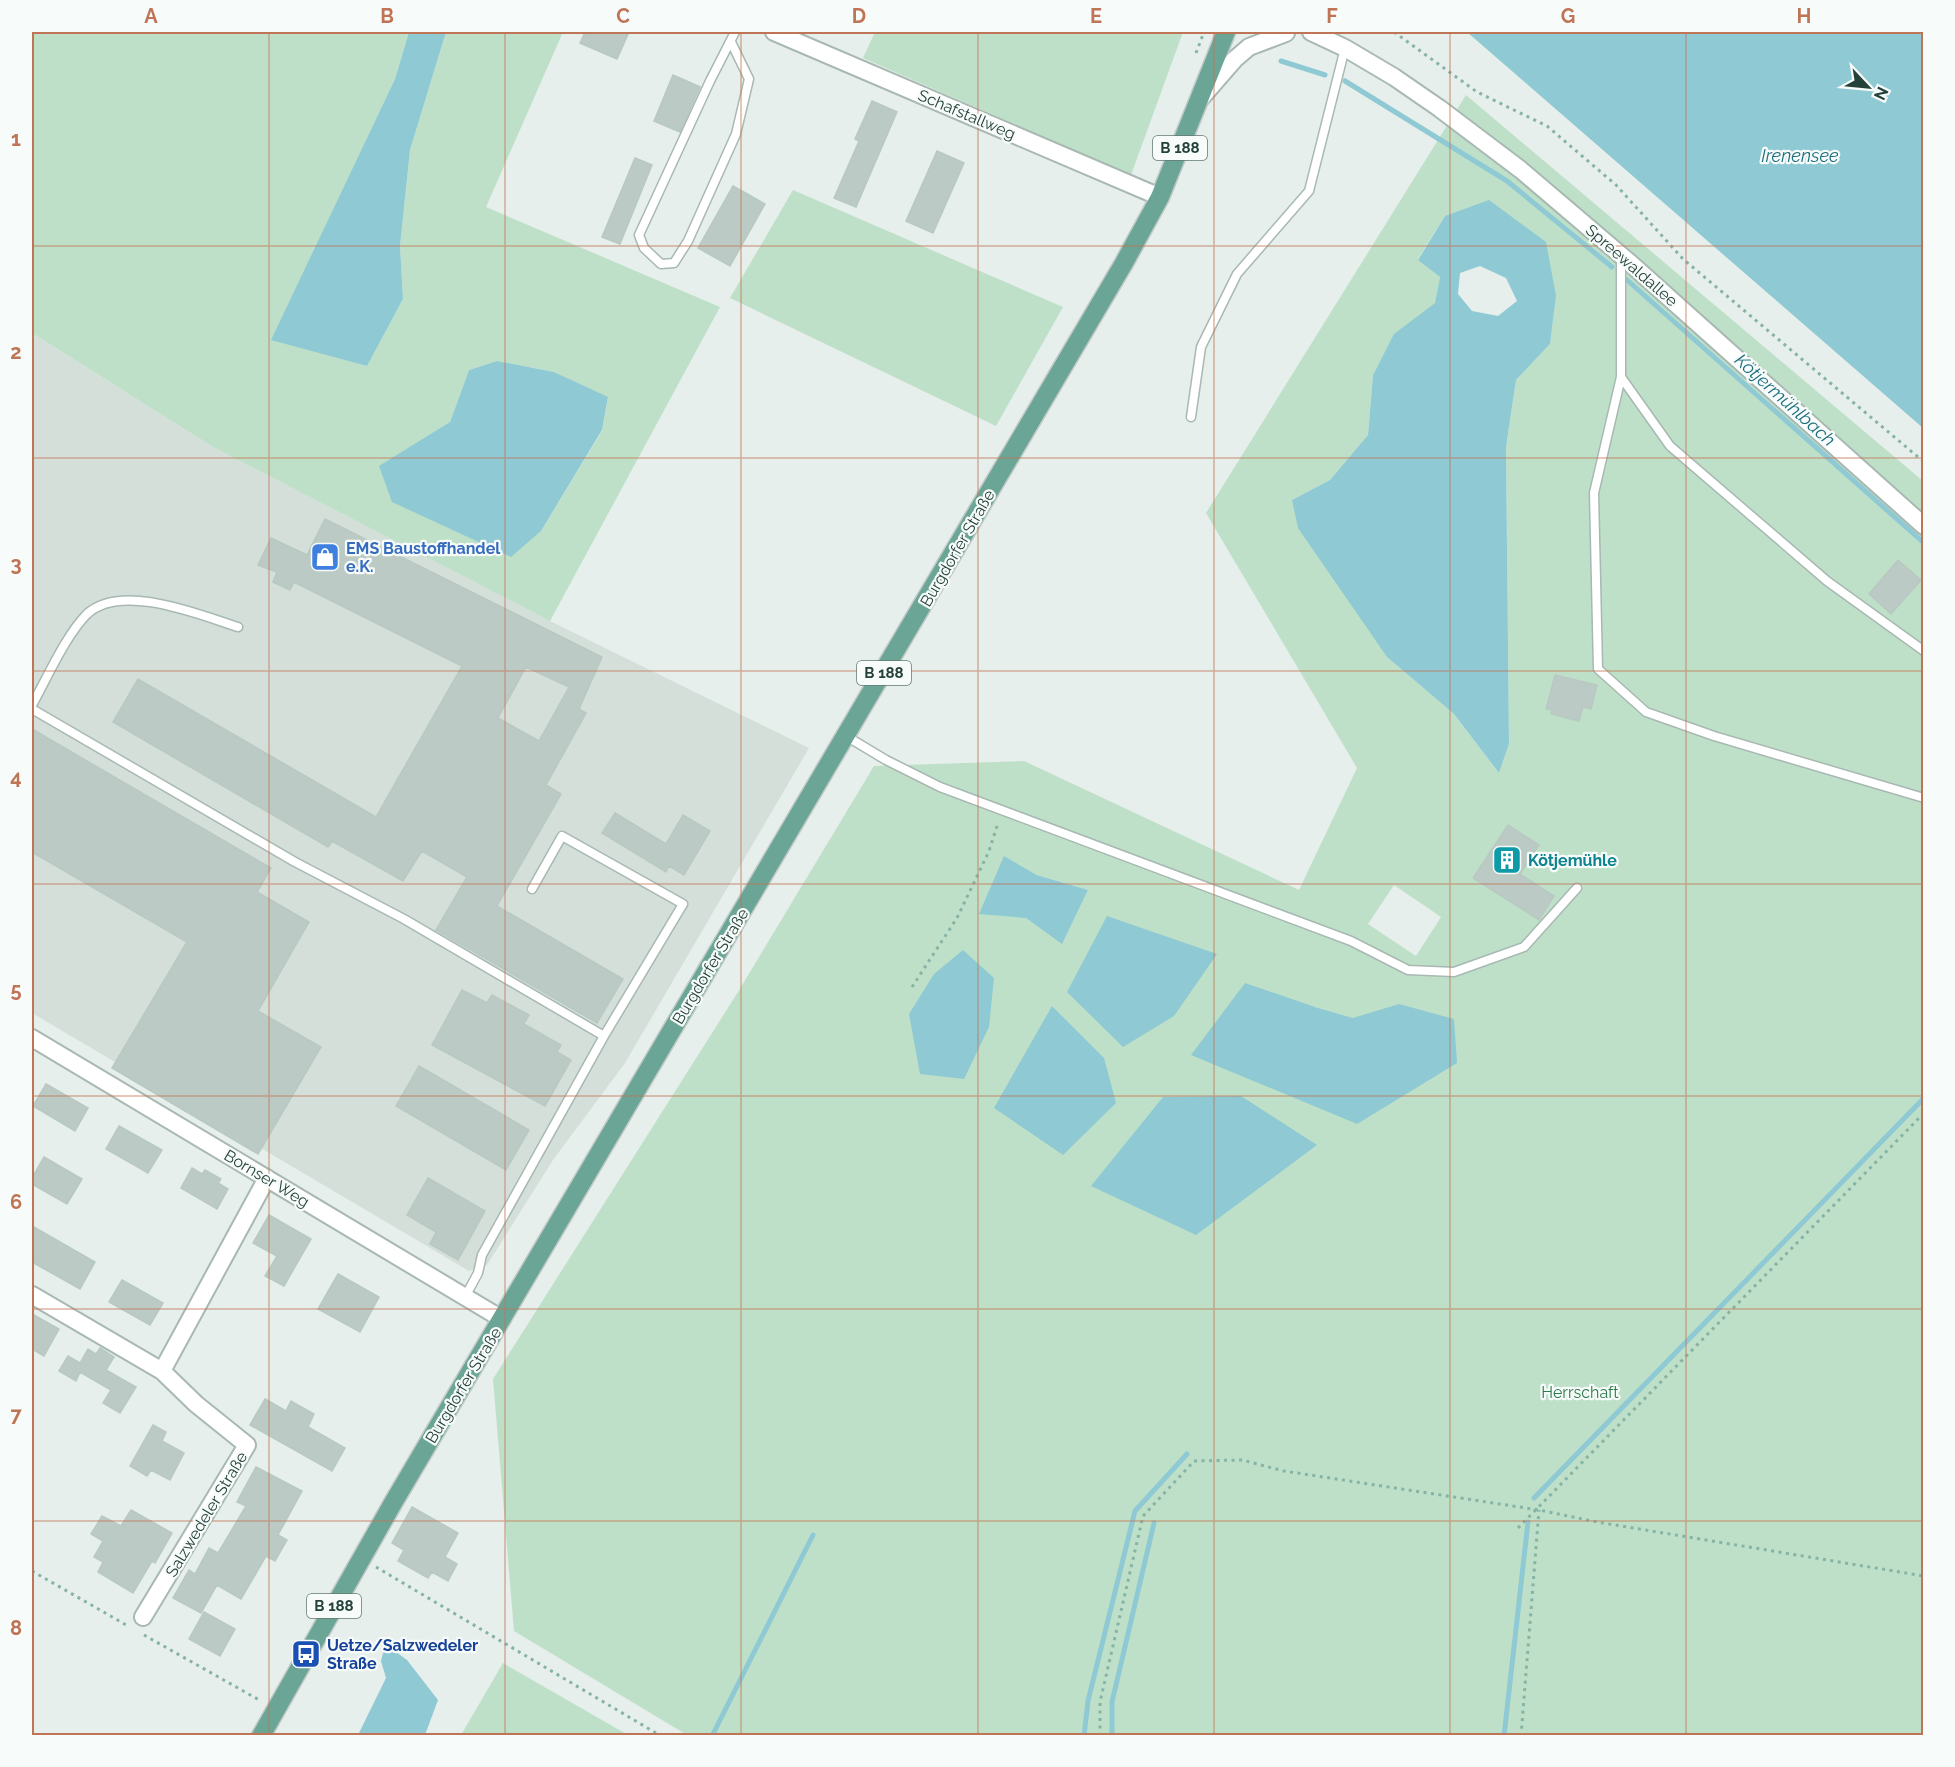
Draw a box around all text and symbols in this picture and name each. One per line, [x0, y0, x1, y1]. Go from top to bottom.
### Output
text: A [144, 4, 158, 28]
text: B [380, 4, 394, 28]
text: C [616, 4, 630, 28]
text: D [852, 4, 866, 28]
text: E [1090, 4, 1102, 28]
text: F [1326, 4, 1338, 28]
text: G [1561, 4, 1575, 28]
text: H [1797, 4, 1811, 28]
north arrow [1838, 57, 1898, 117]
text: N [1870, 84, 1892, 103]
street label: Schafstallweg [915, 85, 1018, 144]
text: 1 [11, 127, 21, 151]
road number: B 188 [1153, 136, 1207, 160]
water label: Irenensee [1761, 145, 1839, 166]
street label: Spreewaldallee [1582, 220, 1682, 310]
text: 2 [10, 340, 22, 364]
water label: Kötjermühlbach [1731, 349, 1840, 450]
street label: Burgdorfer Straße [916, 486, 999, 610]
place label: EMS Baustoffhandel e.K. [346, 539, 501, 576]
shop icon: EMS Baustoffhandel e.K. [309, 541, 341, 573]
text: 3 [10, 552, 22, 576]
road number: B 188 [857, 661, 911, 685]
text: 4 [10, 765, 22, 789]
building icon: Kötjemühle [1491, 844, 1523, 876]
place label: Kötjemühle [1528, 851, 1617, 870]
street label: Burgdorfer Straße [668, 905, 752, 1028]
text: 5 [10, 978, 22, 1002]
street label: Bornser Weg [221, 1146, 313, 1211]
text: 6 [10, 1190, 22, 1214]
street label: Burgdorfer Straße [421, 1324, 505, 1447]
park label: Herrschaft [1541, 1383, 1619, 1402]
text: 7 [10, 1403, 22, 1427]
street label: Salzwedeler Straße [162, 1448, 251, 1580]
road number: B 188 [307, 1594, 361, 1618]
text: 8 [10, 1616, 22, 1640]
place label: Uetze/Salzwedeler Straße [327, 1636, 478, 1673]
bus stop icon: Uetze/Salzwedeler Straße [290, 1638, 322, 1670]

